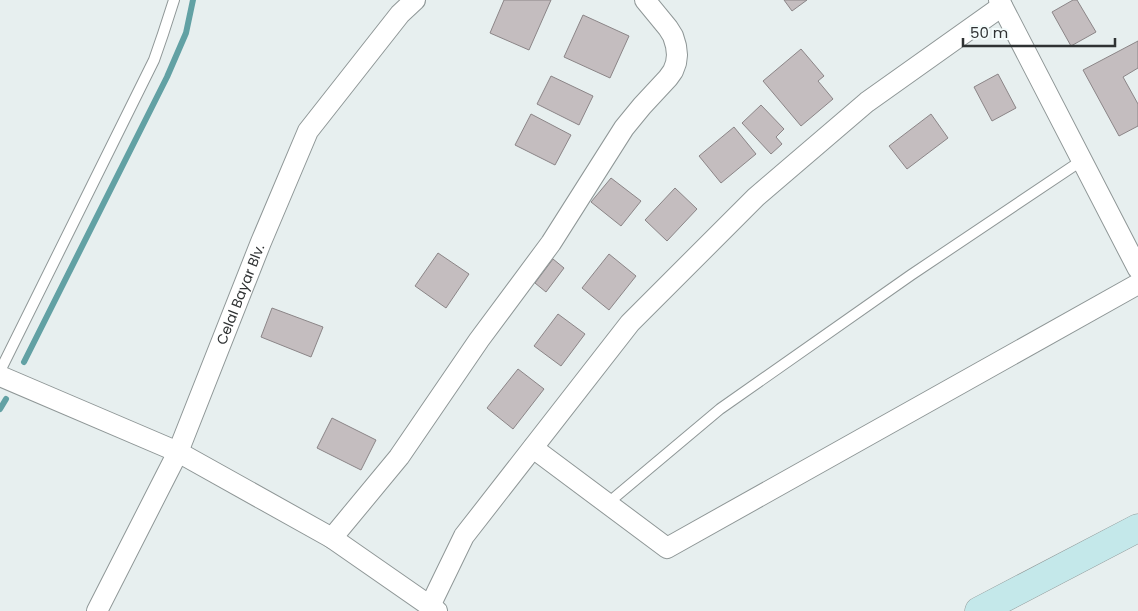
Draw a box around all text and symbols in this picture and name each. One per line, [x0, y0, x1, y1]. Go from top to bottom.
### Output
scale bar [963, 15, 1116, 47]
text: 50 m [970, 22, 1008, 43]
street label: Celal Bayar Blv. [211, 241, 269, 348]

